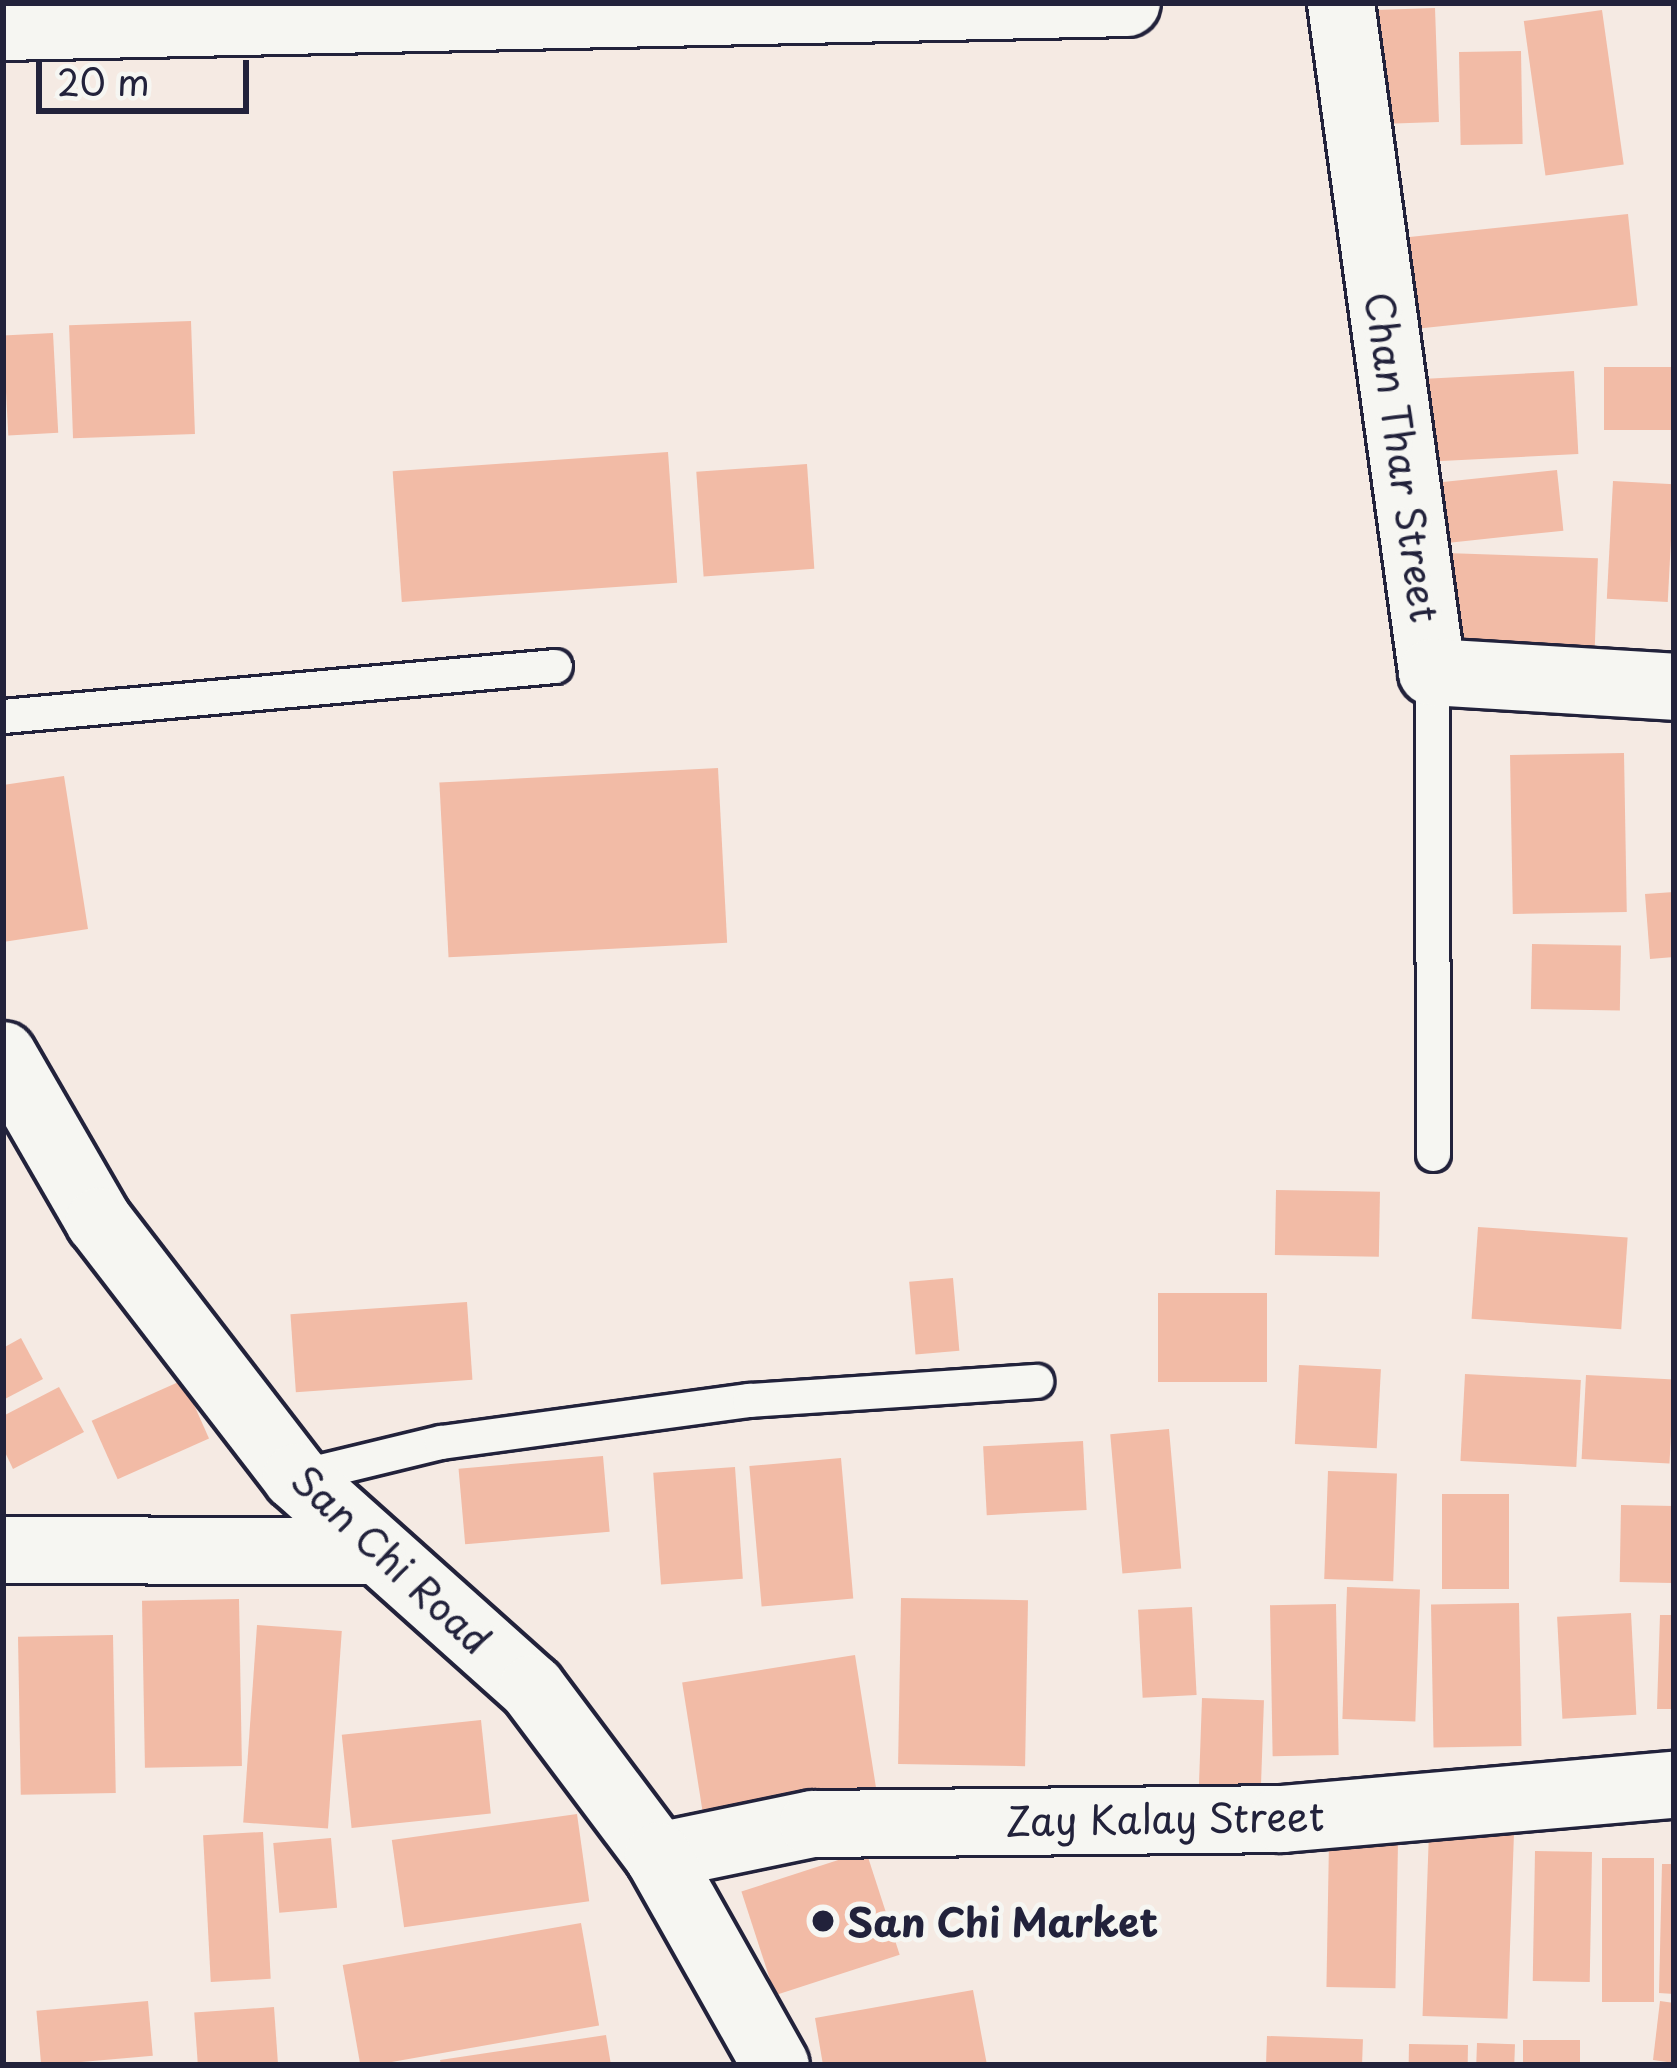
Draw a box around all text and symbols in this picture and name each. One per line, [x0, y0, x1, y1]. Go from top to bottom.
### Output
scale bar [42, 36, 255, 110]
text: 20 m [57, 54, 150, 108]
street label: Chan Thar Street [1357, 290, 1449, 624]
street label: San Chi Road [283, 1455, 501, 1663]
street label: Zay Kalay Street [1003, 1792, 1327, 1844]
place label: San Chi Market [847, 1898, 1159, 1944]
marker: San Chi Market [810, 1908, 836, 1934]

